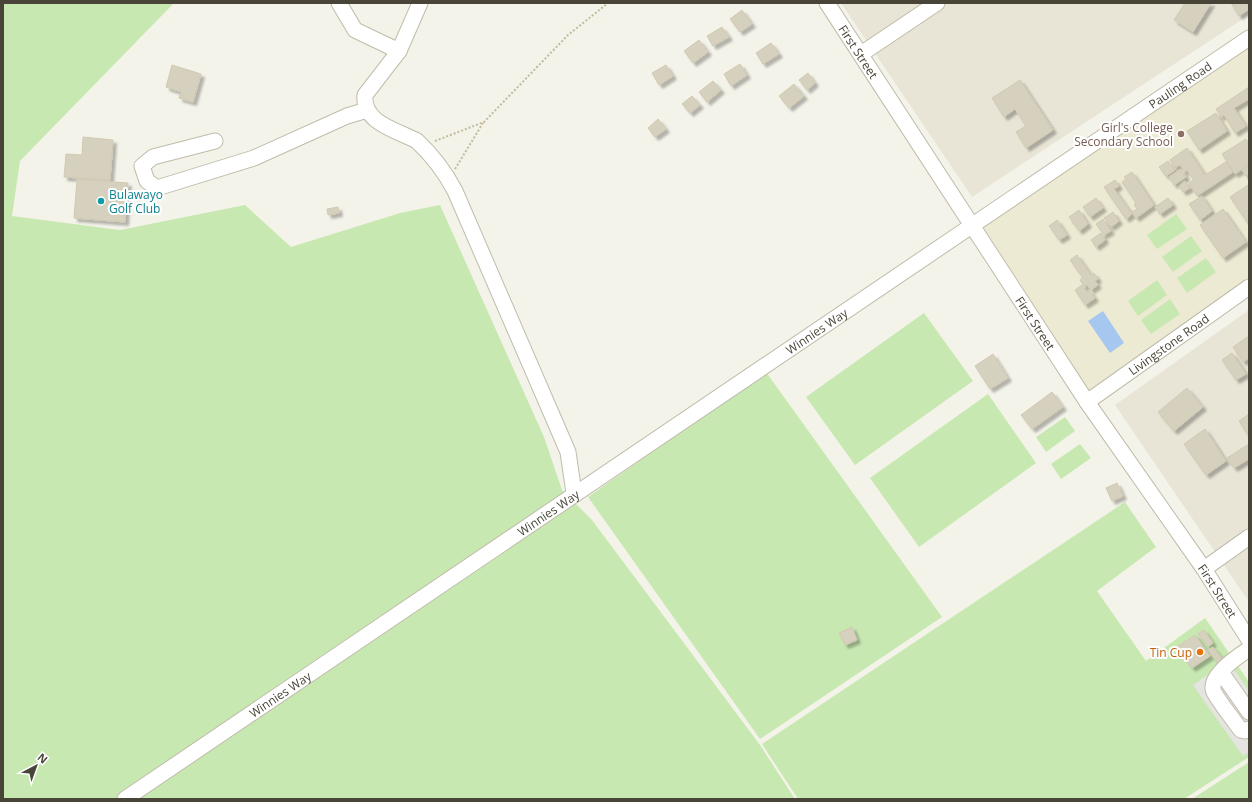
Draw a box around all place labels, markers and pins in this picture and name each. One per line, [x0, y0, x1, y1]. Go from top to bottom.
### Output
place label: Girl's College Secondary School [1074, 119, 1173, 150]
marker: Girl's College Secondary School [1176, 129, 1186, 139]
place label: Bulawayo Golf Club [109, 186, 163, 217]
marker: Bulawayo Golf Club [96, 196, 106, 206]
place label: Tin Cup [1150, 644, 1192, 661]
marker: Tin Cup [1195, 647, 1205, 657]

